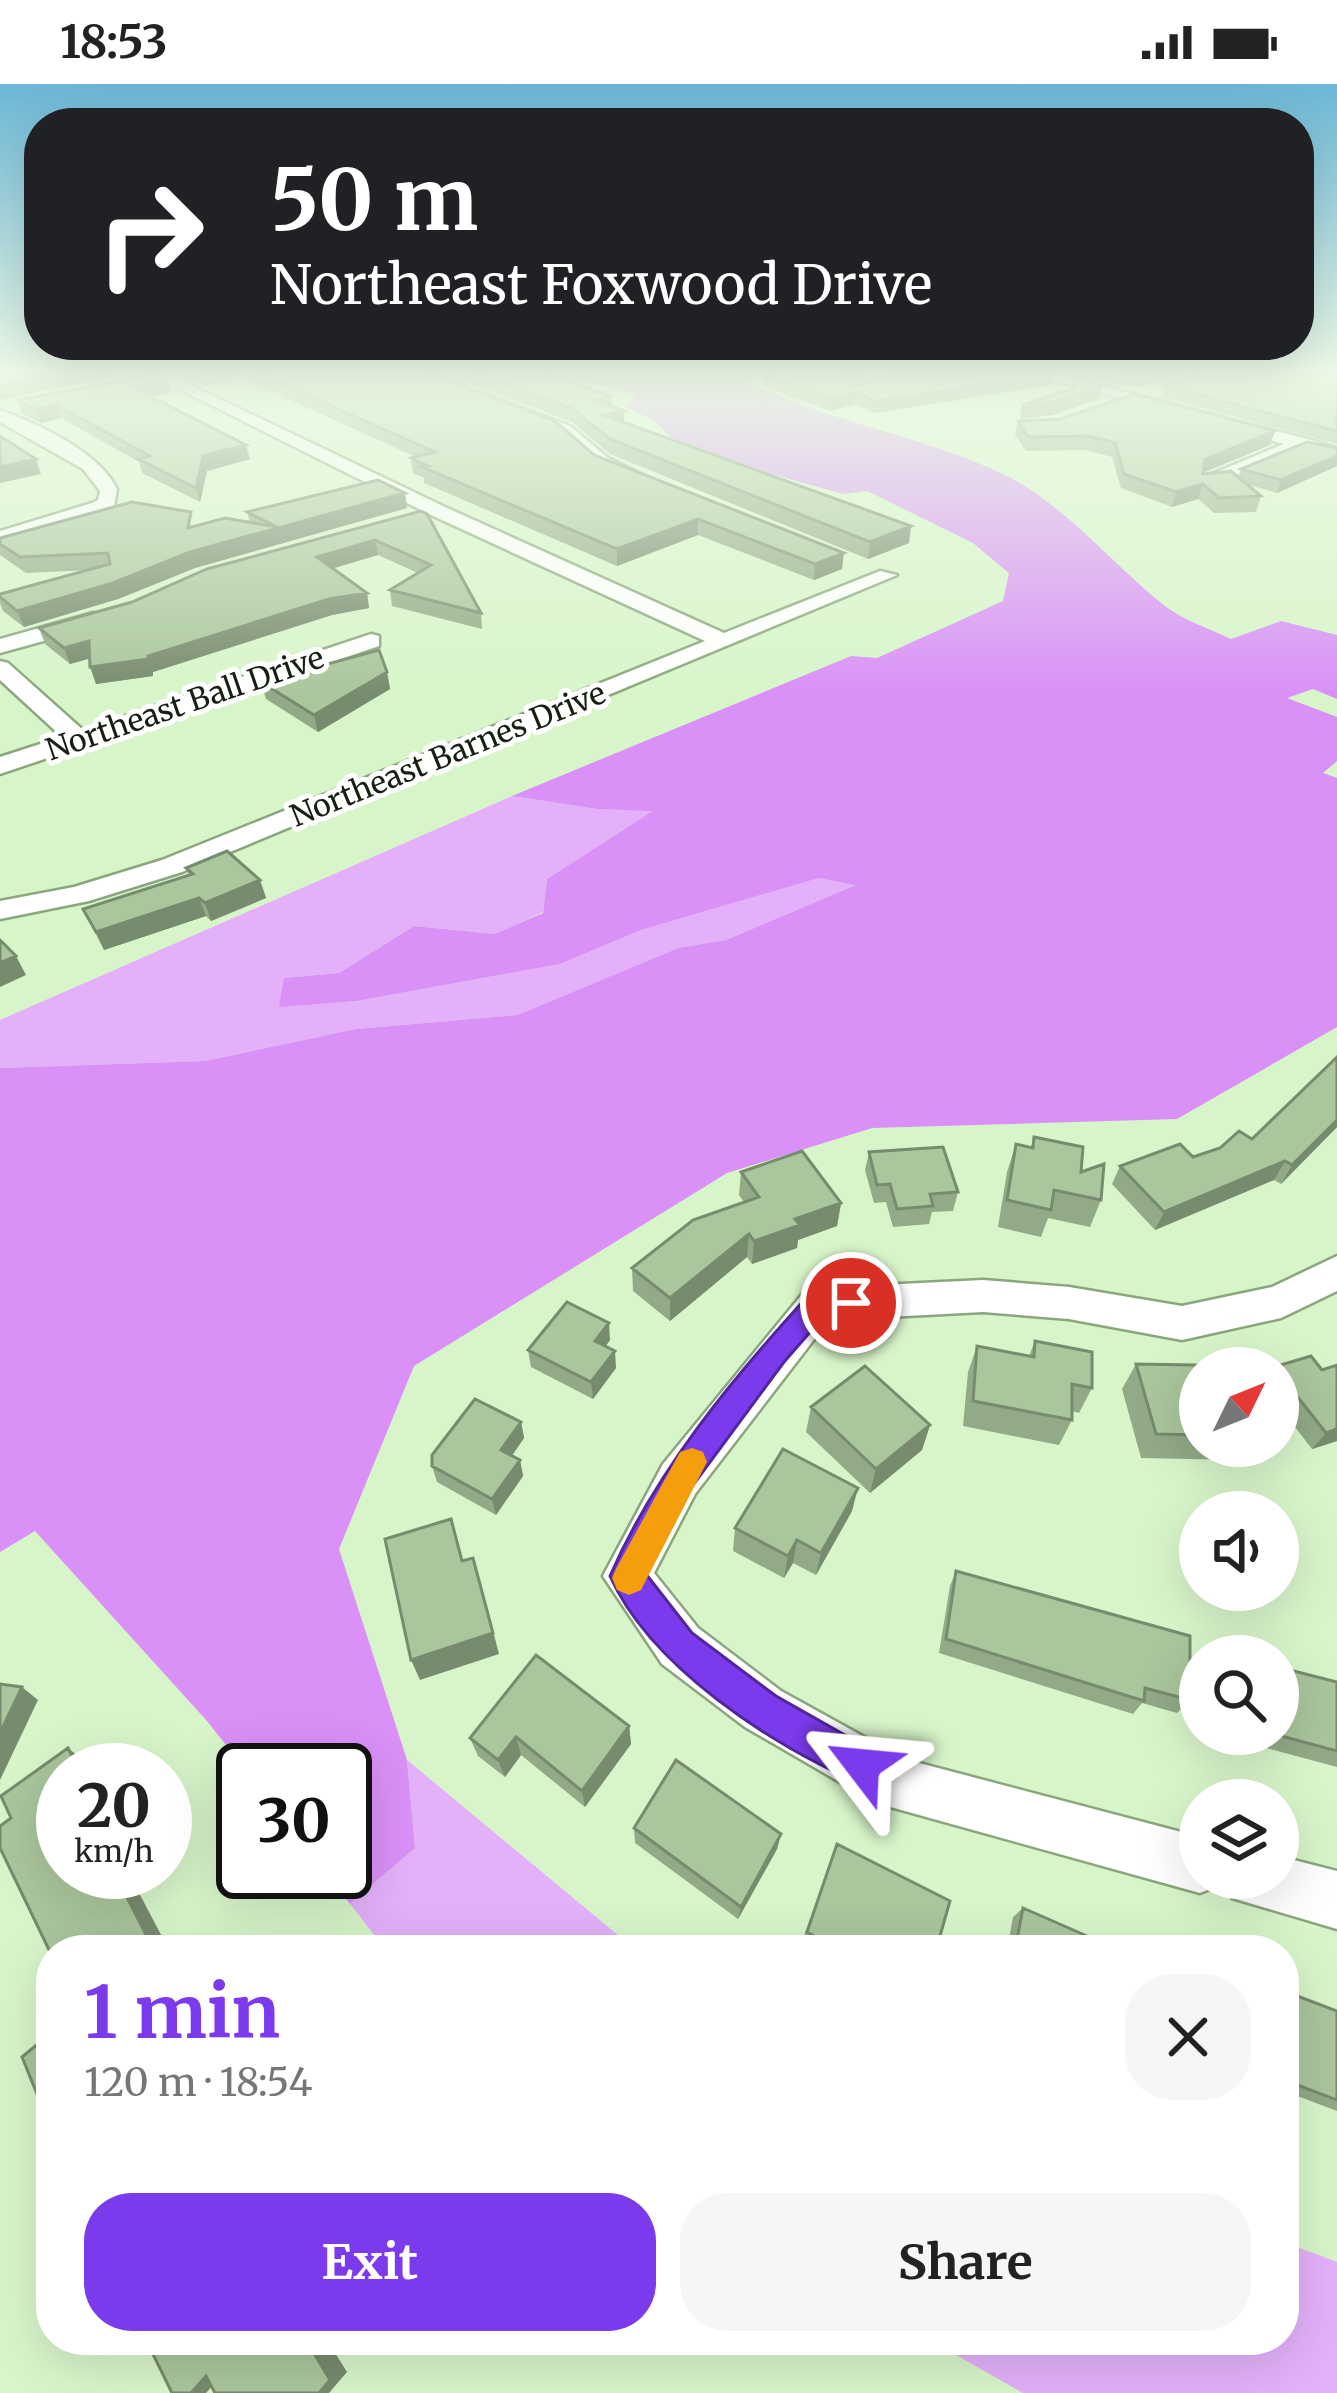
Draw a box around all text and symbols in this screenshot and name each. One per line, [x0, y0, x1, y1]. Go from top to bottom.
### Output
text: 18:53 [60, 14, 167, 70]
text: 50 m [270, 147, 478, 253]
icon: right [72, 156, 228, 312]
text: Northeast Foxwood Drive [270, 251, 932, 319]
street label: Northeast Ball Drive [41, 638, 329, 768]
street label: Northeast Barnes Drive [284, 673, 611, 835]
pin [800, 1252, 902, 1354]
icon: arrive [818, 1270, 884, 1336]
north arrow [1179, 1347, 1299, 1467]
map controls [1179, 1347, 1299, 1899]
button: sound [1179, 1491, 1299, 1611]
button: search [1179, 1635, 1299, 1755]
position arrow [799, 1702, 925, 1828]
speed limit sign: 30 [216, 1743, 372, 1899]
text: 20 [77, 1768, 151, 1843]
button: layers [1179, 1779, 1299, 1899]
text: km/h [74, 1832, 154, 1870]
text: 1 min [84, 1967, 280, 2058]
button: close [1125, 1974, 1251, 2100]
text: 120 m · 18:54 [84, 2058, 313, 2107]
button: Exit [84, 2193, 656, 2331]
button: Share [680, 2193, 1251, 2331]

